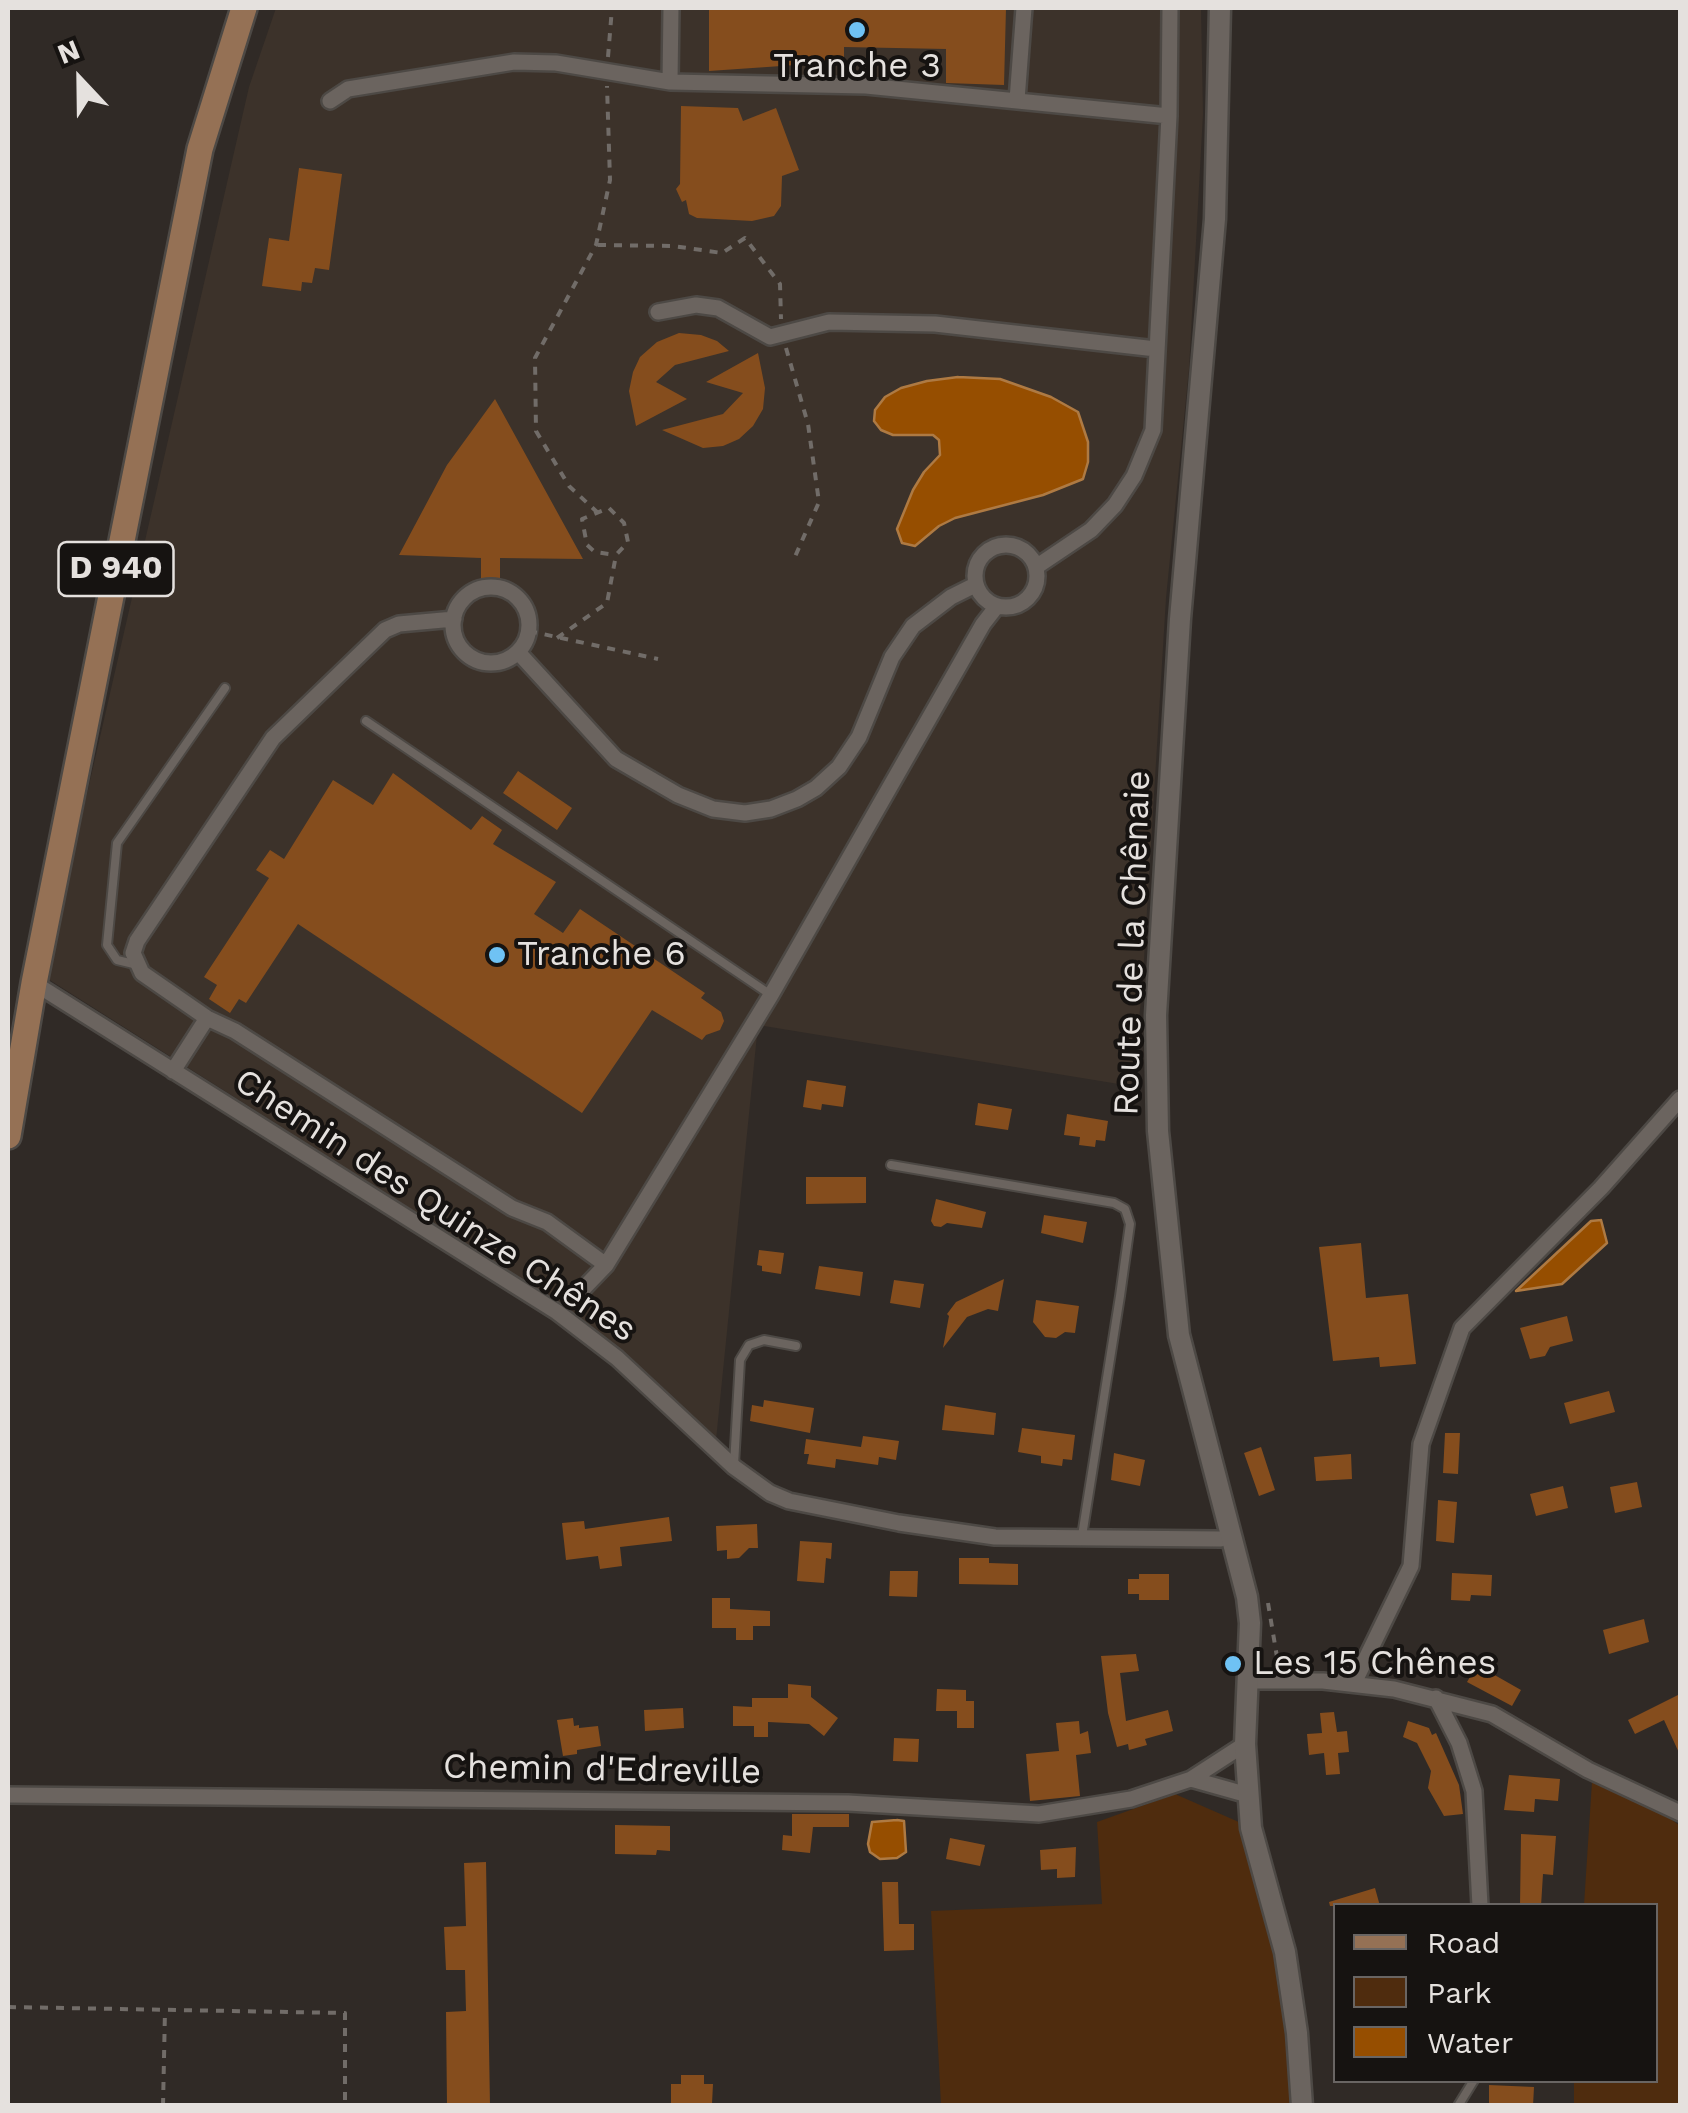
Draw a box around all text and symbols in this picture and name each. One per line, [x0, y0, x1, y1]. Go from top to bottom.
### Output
marker: Tranche 3 [846, 19, 868, 41]
north arrow [30, 30, 130, 130]
text: N [53, 33, 84, 71]
place label: Tranche 3 [773, 46, 941, 88]
road number: D 940 [58, 542, 174, 596]
street label: Route de la Chênaie [1106, 770, 1160, 1116]
place label: Tranche 6 [517, 934, 686, 976]
marker: Tranche 6 [486, 944, 508, 966]
street label: Chemin des Quinze Chênes [226, 1060, 644, 1352]
place label: Les 15 Chênes [1253, 1643, 1496, 1685]
marker: Les 15 Chênes [1222, 1653, 1244, 1675]
street label: Chemin d'Edreville [442, 1746, 762, 1794]
legend [1333, 1903, 1658, 2083]
text: Road [1427, 1925, 1500, 1960]
text: Park [1427, 1975, 1492, 2010]
text: Water [1427, 2025, 1513, 2060]

